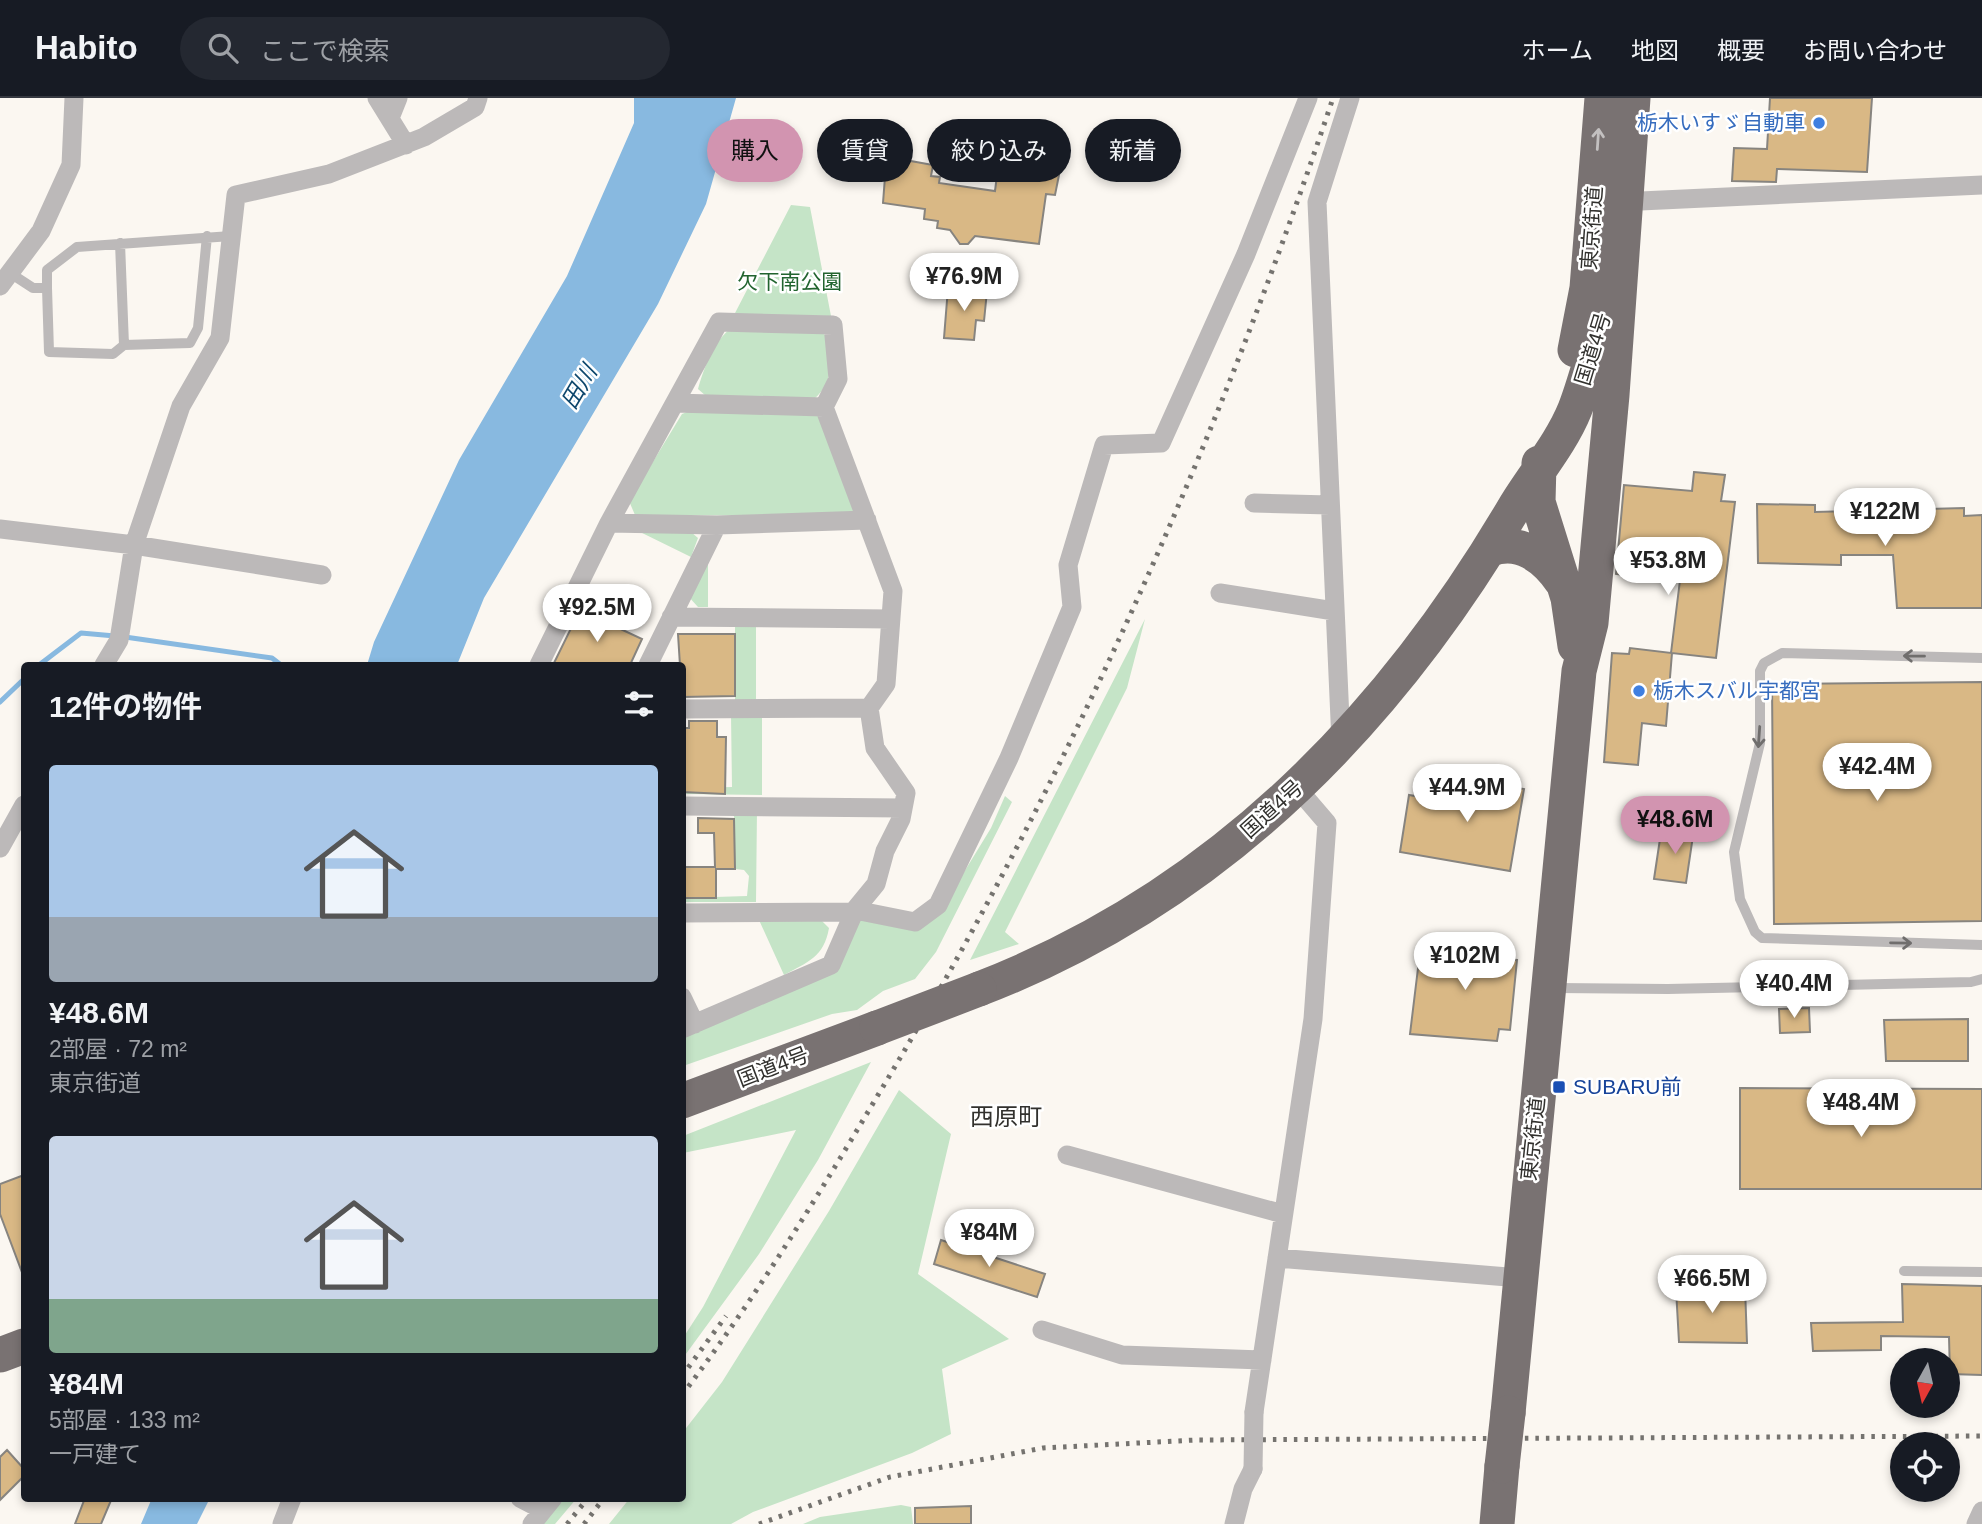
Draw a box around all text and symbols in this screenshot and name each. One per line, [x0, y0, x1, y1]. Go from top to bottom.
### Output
search box [180, 17, 670, 80]
text: Habito [35, 29, 138, 66]
icon: search [204, 29, 242, 67]
text: ここで検索 [260, 36, 390, 66]
text: ホーム [1522, 37, 1593, 64]
text: 地図 [1631, 37, 1679, 64]
text: 概要 [1717, 37, 1765, 64]
text: お問い合わせ [1803, 37, 1947, 64]
place label: 栃木いすゞ自動車 [1637, 111, 1805, 134]
marker: 栃木いすゞ自動車 [1811, 115, 1827, 131]
chip: 購入 [707, 119, 803, 182]
chip: 賃貸 [817, 119, 913, 182]
chip: 絞り込み [927, 119, 1071, 182]
chip: 新着 [1085, 119, 1181, 182]
one-way arrow [1592, 128, 1605, 151]
street label: 東京街道 [1577, 185, 1606, 271]
pin: ¥76.9M [907, 254, 1021, 313]
text: ¥76.9M [926, 263, 1002, 289]
park label: 欠下南公園 [738, 270, 843, 293]
street label: 国道4号 [1571, 310, 1614, 388]
water label: 田川 [556, 358, 604, 413]
pin: ¥122M [1836, 489, 1934, 548]
text: ¥122M [1850, 498, 1920, 524]
pin: ¥53.8M [1611, 538, 1725, 597]
text: ¥53.8M [1630, 547, 1706, 573]
pin: ¥92.5M [540, 584, 654, 644]
text: ¥92.5M [559, 594, 635, 620]
one-way arrow [1903, 650, 1926, 663]
place label: 栃木スバル宇都宮 [1653, 679, 1821, 702]
marker: 栃木スバル宇都宮 [1631, 683, 1647, 699]
icon: filters [620, 685, 658, 723]
text: 12件の物件 [49, 690, 202, 723]
one-way arrow [1752, 725, 1765, 748]
pin: ¥42.4M [1820, 744, 1934, 803]
text: ¥42.4M [1839, 753, 1915, 779]
pin: ¥44.9M [1410, 764, 1524, 824]
text: ¥44.9M [1429, 774, 1505, 800]
street label: 国道4号 [1236, 775, 1307, 842]
pin: ¥48.6M [1618, 796, 1732, 856]
text: ¥48.6M [1637, 806, 1713, 832]
icon: home [291, 811, 417, 937]
pin: ¥102M [1416, 932, 1514, 992]
one-way arrow [1889, 936, 1912, 950]
text: ¥102M [1430, 942, 1500, 968]
pin: ¥40.4M [1737, 960, 1851, 1020]
text: ¥40.4M [1756, 970, 1832, 996]
text: ¥48.6M [49, 996, 149, 1029]
text: 2部屋 · 72 m² [49, 1036, 187, 1062]
street label: 国道4号 [734, 1042, 812, 1091]
text: 東京街道 [49, 1070, 141, 1096]
place label: SUBARU前 [1573, 1075, 1682, 1098]
marker: SUBARU前 [1551, 1079, 1567, 1095]
pin: ¥48.4M [1804, 1080, 1918, 1139]
text: ¥48.4M [1823, 1089, 1899, 1115]
street label: 東京街道 [1517, 1096, 1548, 1182]
district label: 西原町 [970, 1103, 1042, 1130]
icon: home [291, 1182, 417, 1308]
pin: ¥84M [948, 1210, 1030, 1269]
text: ¥84M [960, 1219, 1018, 1245]
pin: ¥66.5M [1655, 1256, 1769, 1315]
text: ¥66.5M [1674, 1265, 1750, 1291]
north arrow [1890, 1348, 1960, 1418]
map controls [1890, 1348, 1960, 1502]
text: ¥84M [49, 1367, 124, 1400]
text: 5部屋 · 133 m² [49, 1407, 200, 1433]
button: locate [1890, 1432, 1960, 1502]
text: 一戸建て [49, 1441, 141, 1467]

